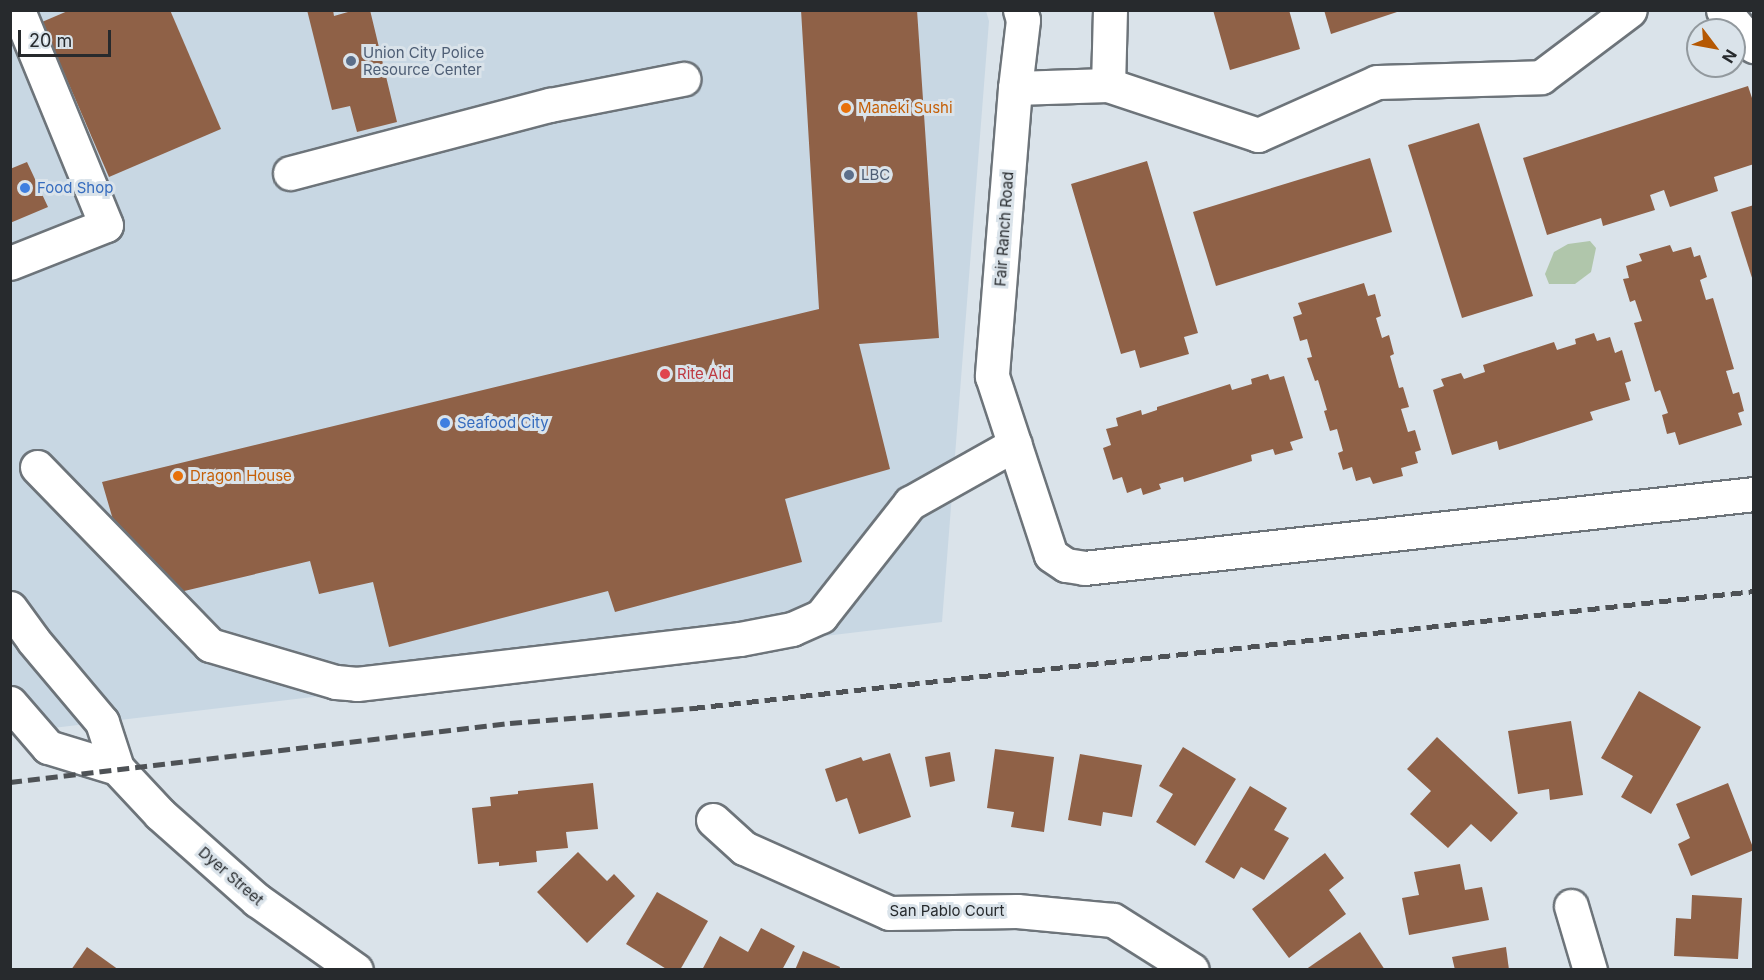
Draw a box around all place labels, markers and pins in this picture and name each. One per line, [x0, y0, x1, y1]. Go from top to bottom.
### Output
place label: Union City Police Resource Center [363, 43, 484, 78]
marker: Union City Police Resource Center [344, 54, 358, 68]
place label: Maneki Sushi [858, 99, 953, 117]
marker: Maneki Sushi [839, 101, 853, 115]
place label: LBC [861, 166, 890, 184]
marker: LBC [842, 168, 856, 182]
place label: Food Shop [37, 179, 113, 197]
marker: Food Shop [18, 181, 32, 195]
place label: Rite Aid [677, 365, 731, 383]
marker: Rite Aid [658, 367, 672, 381]
place label: Seafood City [457, 414, 549, 432]
marker: Seafood City [438, 416, 452, 430]
place label: Dragon House [190, 467, 292, 485]
marker: Dragon House [171, 469, 185, 483]

